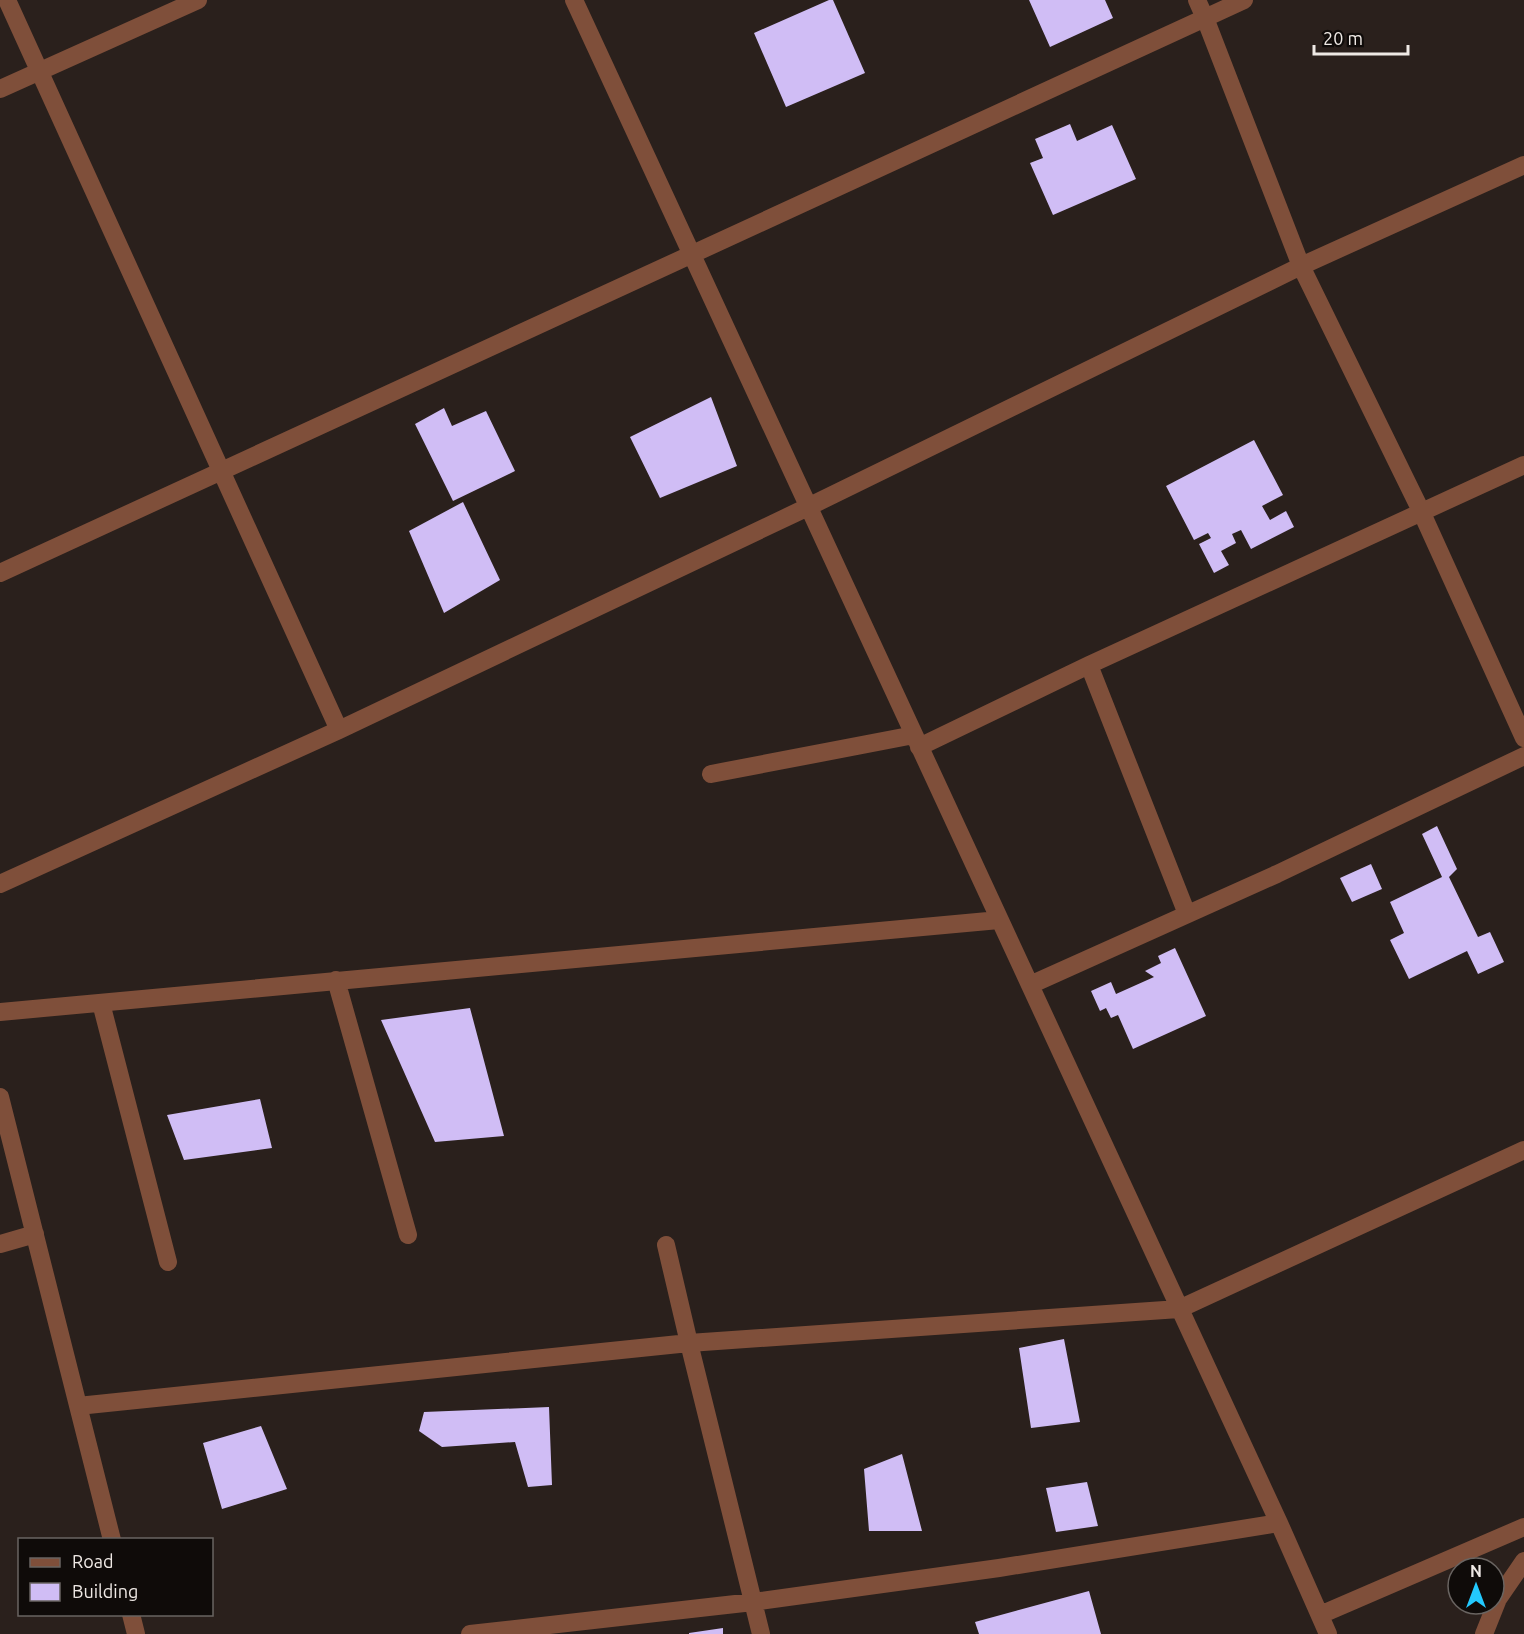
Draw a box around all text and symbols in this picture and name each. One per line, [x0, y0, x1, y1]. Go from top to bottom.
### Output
scale bar [1314, 18, 1408, 56]
text: 20 m [1323, 28, 1363, 48]
legend [18, 1538, 213, 1616]
text: Road [72, 1551, 114, 1571]
north arrow [1446, 1556, 1506, 1616]
text: N [1470, 1562, 1482, 1580]
text: Building [72, 1581, 138, 1601]

